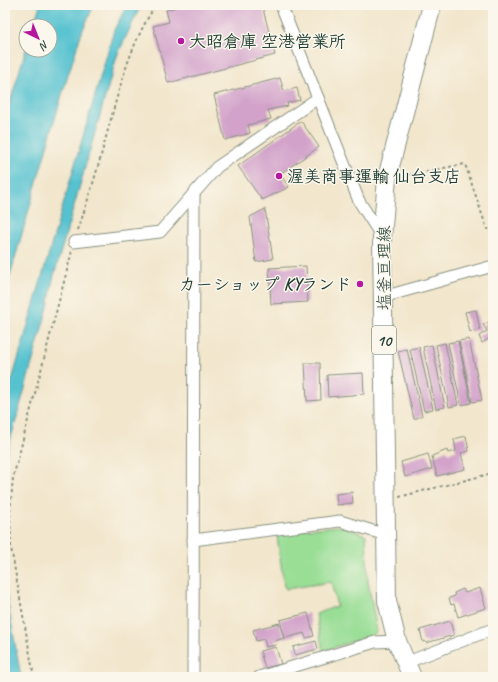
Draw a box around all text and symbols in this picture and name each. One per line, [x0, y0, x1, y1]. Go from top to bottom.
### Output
north arrow [18, 18, 58, 58]
place label: 大昭倉庫 空港営業所 [189, 31, 346, 52]
marker: 大昭倉庫 空港営業所 [176, 36, 186, 46]
text: N [36, 38, 52, 54]
place label: 渥美商事運輸 仙台支店 [287, 166, 461, 187]
marker: 渥美商事運輸 仙台支店 [274, 171, 284, 181]
street label: 塩釜亘理線 [374, 226, 395, 311]
place label: カーショップ KYランド [179, 274, 352, 295]
marker: カーショップ KYランド [355, 279, 365, 289]
road number: 10 [372, 326, 396, 354]

